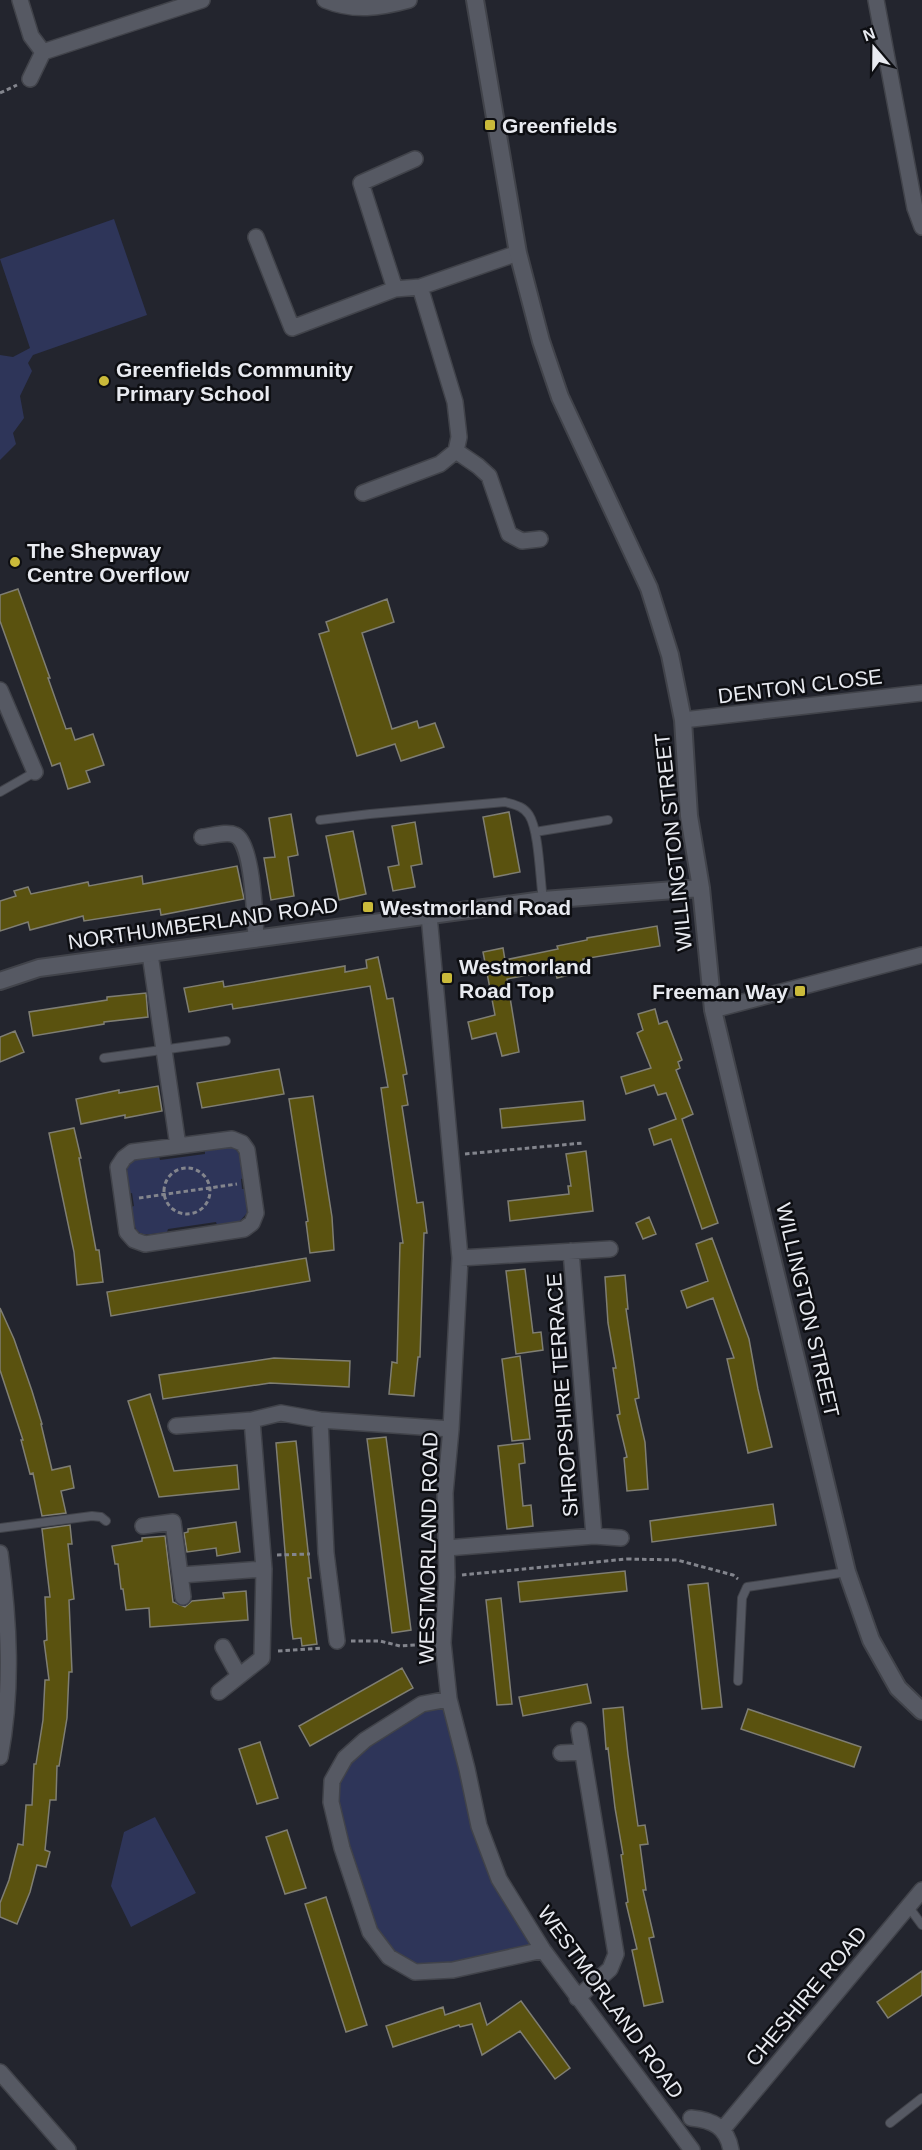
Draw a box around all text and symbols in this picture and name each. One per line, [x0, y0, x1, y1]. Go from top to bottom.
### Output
north arrow [844, 18, 904, 78]
text: N [861, 24, 877, 44]
place label: Greenfields [502, 114, 618, 137]
marker: Greenfields [483, 118, 497, 132]
place label: Greenfields Community Primary School [116, 358, 353, 405]
marker: Greenfields Community Primary School [97, 374, 111, 388]
place label: The Shepway Centre Overflow [27, 539, 190, 586]
marker: The Shepway Centre Overflow [8, 555, 22, 569]
street label: DENTON CLOSE [717, 665, 883, 707]
street label: WILLINGTON STREET [650, 732, 696, 952]
street label: NORTHUMBERLAND ROAD [66, 893, 340, 953]
place label: Westmorland Road [380, 896, 571, 919]
marker: Westmorland Road [361, 900, 375, 914]
place label: Westmorland Road Top [459, 955, 592, 1002]
marker: Westmorland Road Top [440, 971, 454, 985]
place label: Freeman Way [652, 980, 788, 1003]
marker: Freeman Way [793, 984, 807, 998]
street label: WILLINGTON STREET [772, 1201, 844, 1419]
street label: SHROPSHIRE TERRACE [542, 1272, 582, 1518]
street label: WESTMORLAND ROAD [414, 1432, 442, 1664]
street label: WESTMORLAND ROAD [533, 1901, 689, 2103]
street label: CHESHIRE ROAD [741, 1922, 871, 2070]

